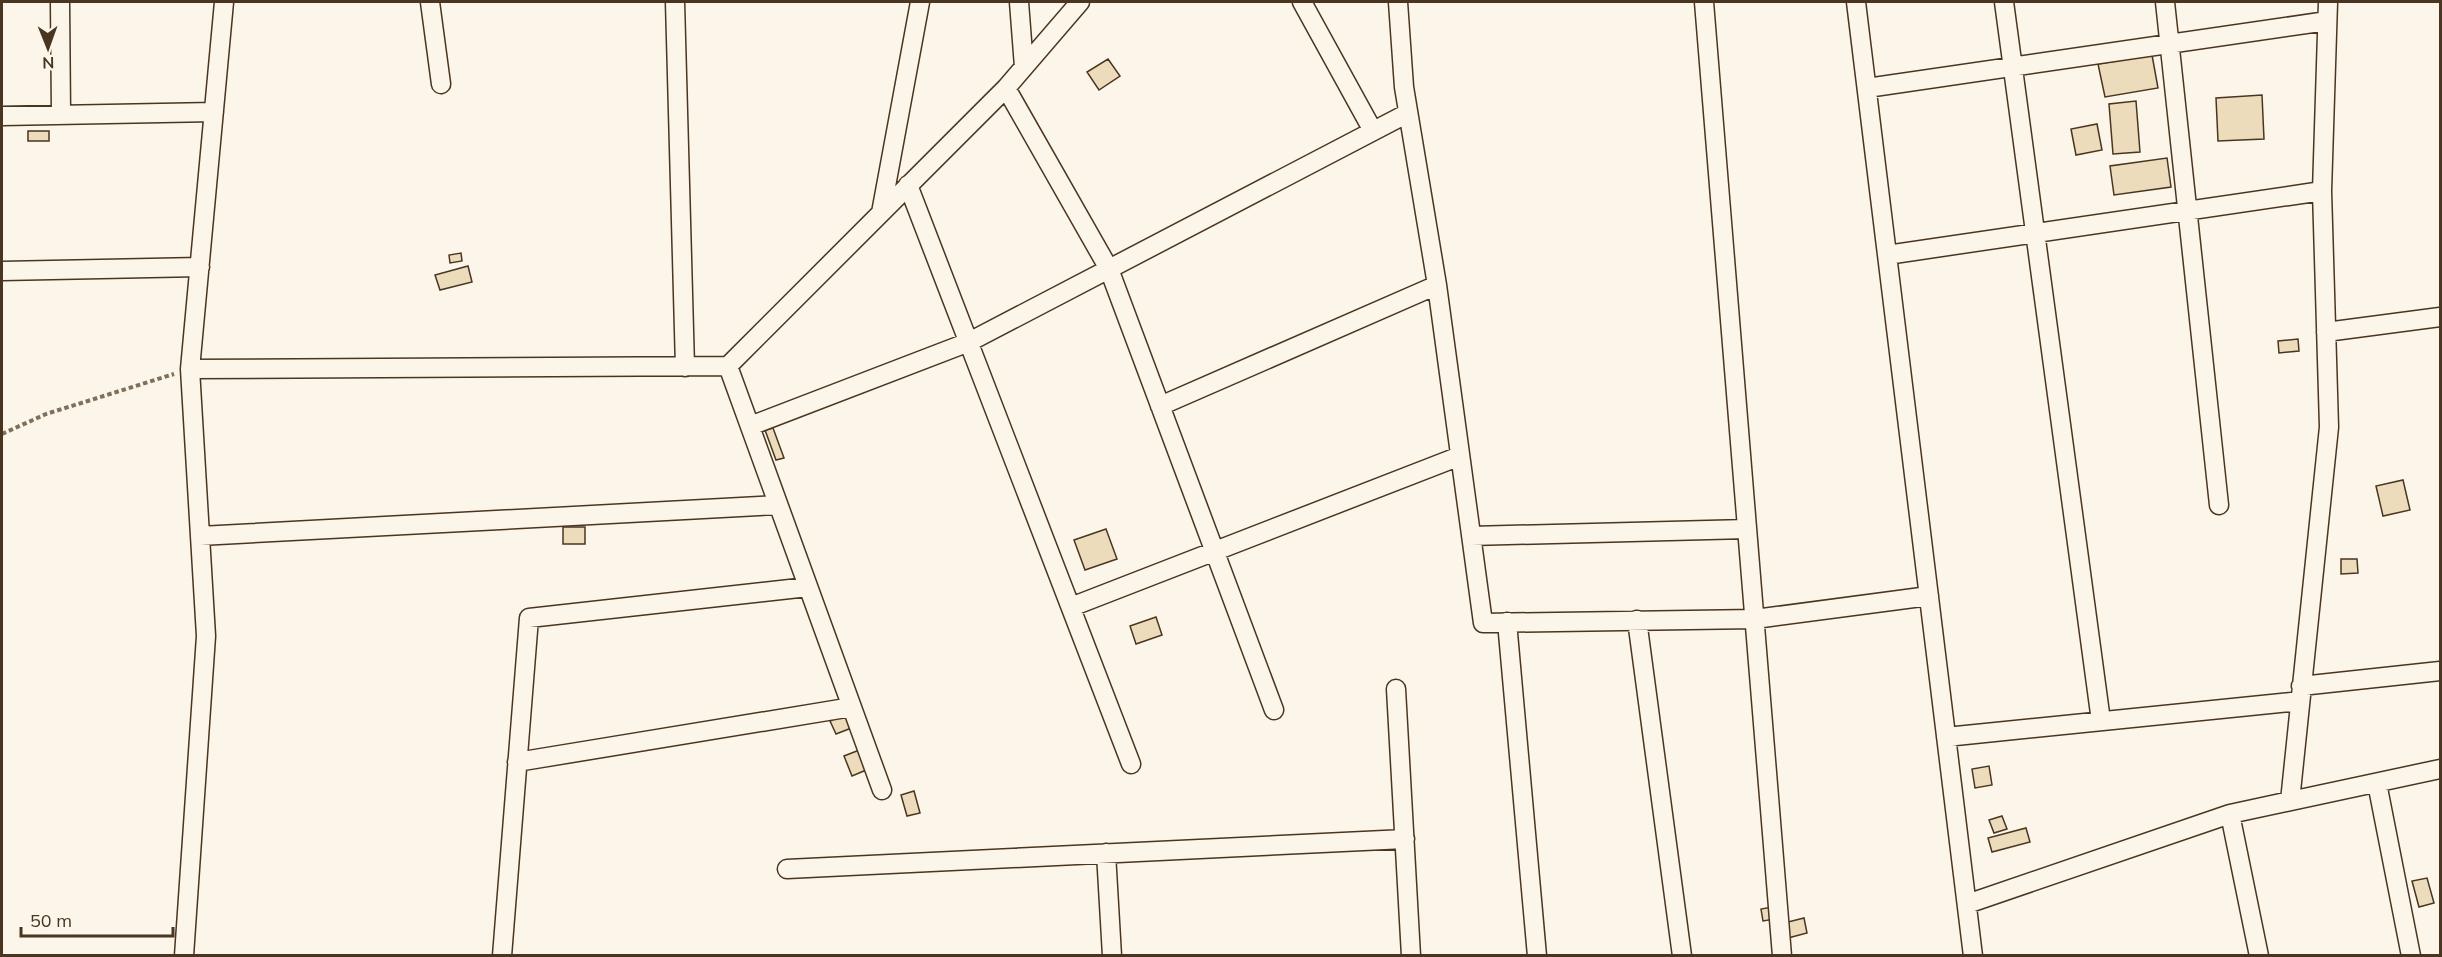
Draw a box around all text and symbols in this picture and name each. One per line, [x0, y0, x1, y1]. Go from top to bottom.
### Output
north arrow [18, 18, 78, 78]
text: N [42, 53, 54, 73]
scale bar [21, 900, 172, 938]
text: 50 m [30, 909, 72, 932]

